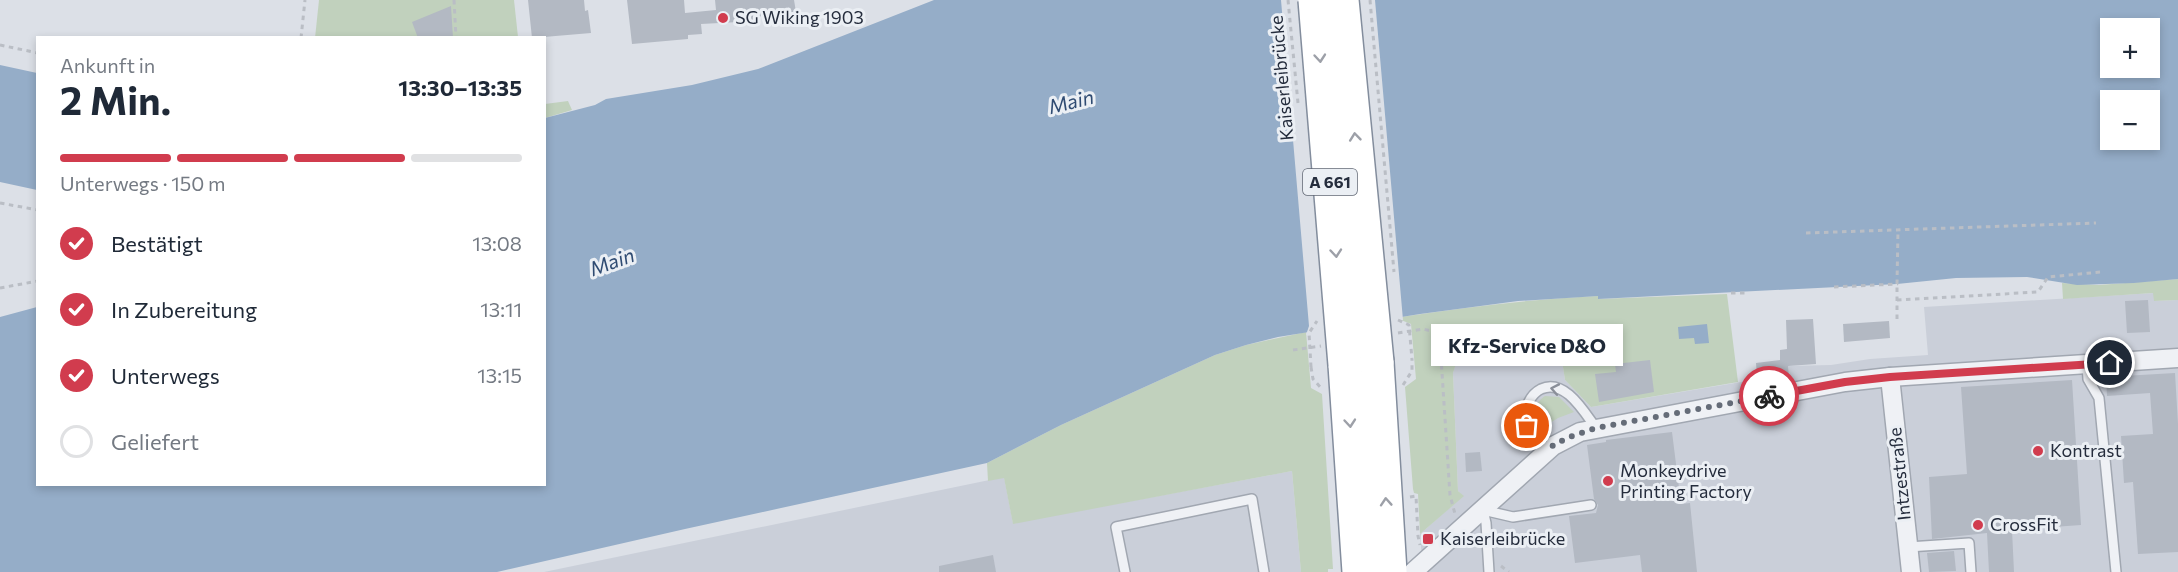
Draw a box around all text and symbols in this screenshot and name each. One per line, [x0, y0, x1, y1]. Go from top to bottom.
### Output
place label: SG Wiking 1903 [735, 6, 864, 28]
marker: SG Wiking 1903 [716, 11, 730, 25]
street label: Kaiserleibrücke [1265, 15, 1297, 141]
map controls [2100, 18, 2160, 150]
button: + [2100, 18, 2160, 78]
text: Ankunft in [60, 53, 155, 77]
one-way arrow [1313, 54, 1326, 63]
text: 13:30–13:35 [398, 74, 522, 101]
text: 2 Min. [60, 75, 171, 123]
water label: Main [1046, 84, 1096, 118]
button: − [2100, 90, 2160, 150]
one-way arrow [1349, 132, 1362, 141]
road number: A 661 [1303, 169, 1357, 195]
text: Unterwegs · 150 m [60, 171, 226, 195]
icon: check [60, 227, 93, 260]
text: Bestätigt [111, 230, 203, 257]
text: 13:08 [472, 231, 522, 255]
water label: Main [586, 242, 637, 280]
one-way arrow [1329, 248, 1342, 257]
icon: check [60, 293, 93, 326]
text: In Zubereitung [111, 296, 257, 323]
text: 13:11 [480, 297, 522, 321]
callout: Kfz-Service D&O [1431, 324, 1623, 366]
text: Kfz-Service D&O [1448, 333, 1606, 357]
pin [2084, 337, 2135, 388]
icon: home [2093, 346, 2126, 379]
icon: check [60, 359, 93, 392]
text: Unterwegs [111, 362, 220, 389]
text: 13:15 [477, 363, 522, 387]
courier [1739, 366, 1799, 426]
icon: bike [1753, 380, 1786, 413]
one-way arrow [1550, 383, 1560, 396]
pin [1501, 400, 1552, 451]
icon: bag [1510, 409, 1543, 442]
one-way arrow [1343, 418, 1356, 427]
street label: Intzestraße [1883, 426, 1915, 522]
text: Geliefert [111, 428, 199, 455]
place label: Kontrast [2050, 439, 2122, 461]
marker: Kontrast [2031, 444, 2045, 458]
place label: Monkeydrive Printing Factory [1620, 459, 1752, 502]
marker: Monkeydrive Printing Factory [1601, 474, 1615, 488]
one-way arrow [1380, 498, 1393, 507]
place label: CrossFit [1990, 513, 2058, 535]
marker: CrossFit [1971, 518, 1985, 532]
place label: Kaiserleibrücke [1440, 527, 1565, 549]
marker: Kaiserleibrücke [1421, 532, 1435, 546]

